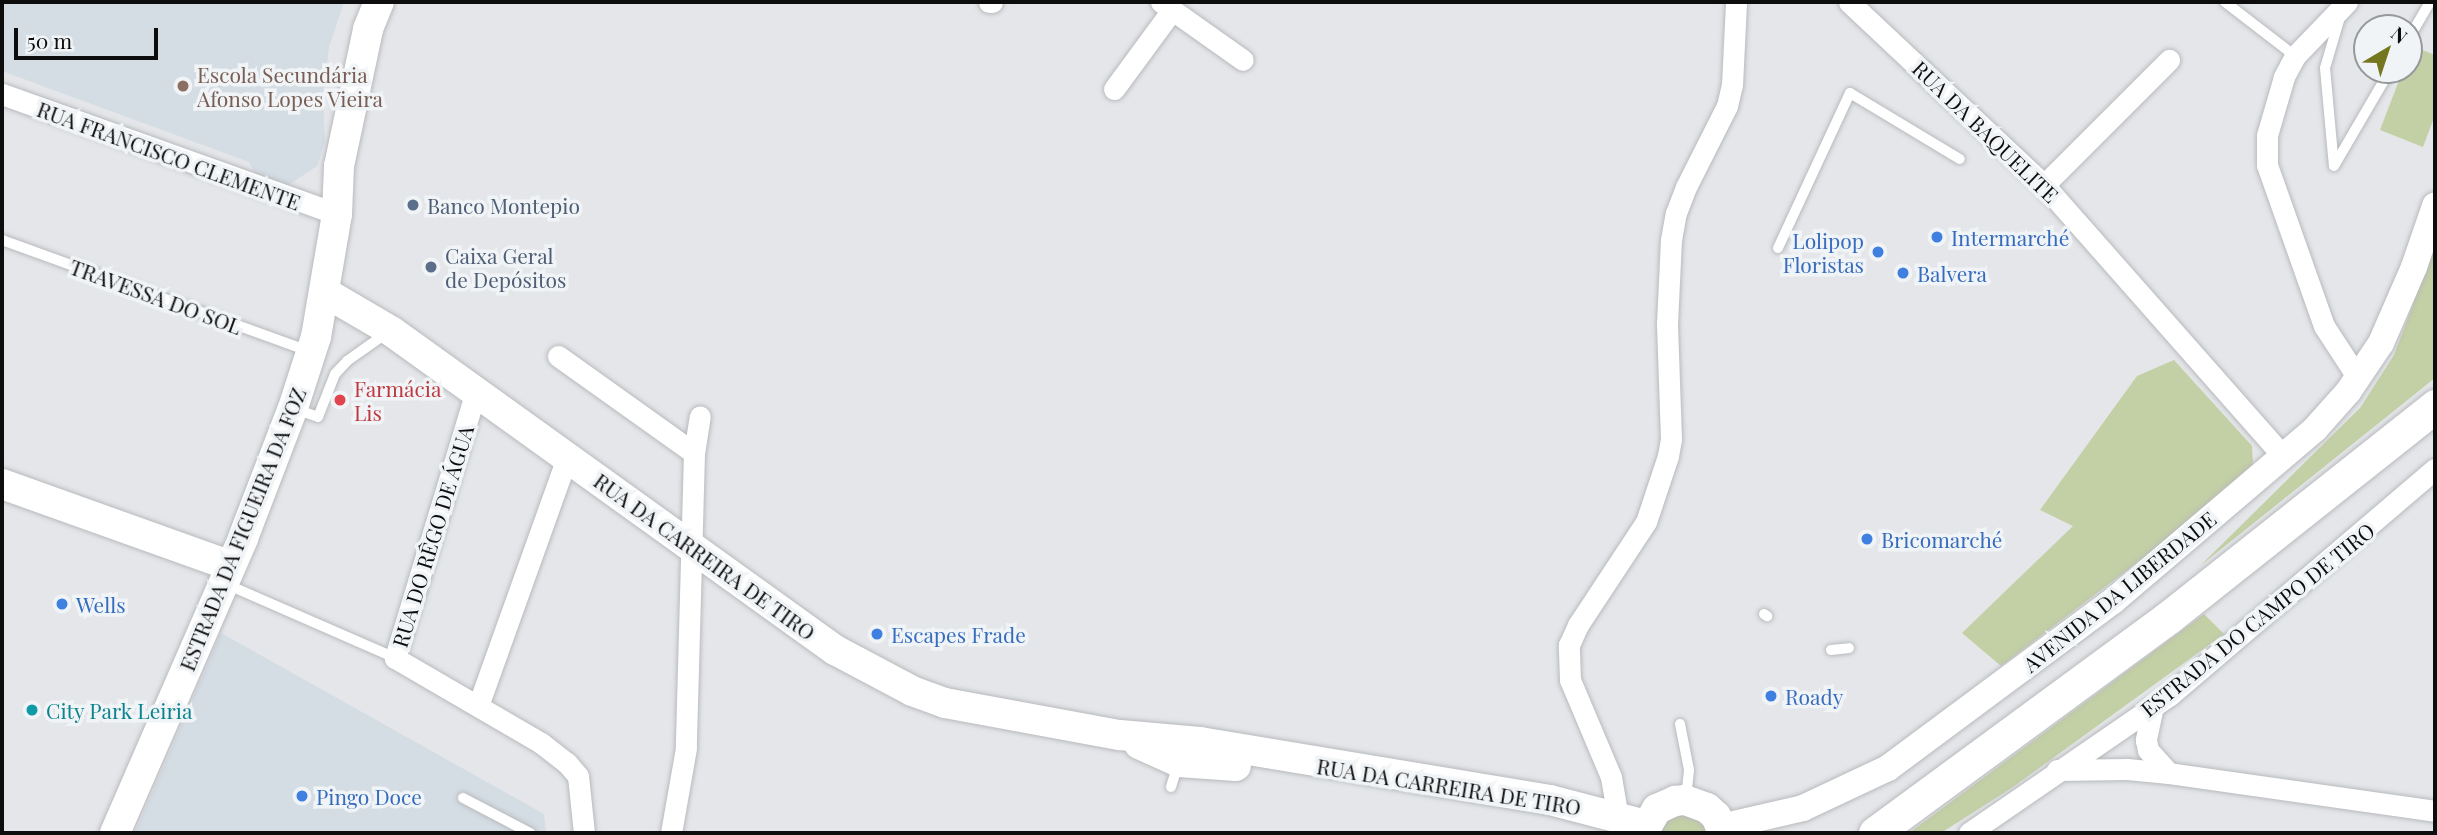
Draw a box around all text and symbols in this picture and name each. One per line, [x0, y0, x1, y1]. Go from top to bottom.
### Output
scale bar [18, 14, 161, 58]
north arrow [2353, 14, 2423, 84]
text: N [2386, 20, 2413, 49]
text: 50 m [27, 26, 72, 54]
street label: RUA DA BAQUELITE [1908, 55, 2064, 207]
place label: Escola Secundária Afonso Lopes Vieira [197, 61, 384, 111]
marker: Escola Secundária Afonso Lopes Vieira [175, 78, 191, 94]
street label: RUA FRANCISCO CLEMENTE [34, 96, 304, 214]
place label: Banco Montepio [427, 192, 580, 218]
marker: Banco Montepio [405, 197, 421, 213]
place label: Intermarché [1951, 224, 2069, 250]
place label: Lolipop Floristas [1783, 227, 1864, 277]
marker: Intermarché [1929, 229, 1945, 245]
place label: Caixa Geral de Depósitos [445, 242, 566, 292]
marker: Lolipop Floristas [1870, 244, 1886, 260]
street label: TRAVESSA DO SOL [67, 253, 245, 339]
marker: Caixa Geral de Depósitos [423, 259, 439, 275]
place label: Balvera [1917, 260, 1987, 286]
marker: Balvera [1895, 265, 1911, 281]
place label: Farmácia Lis [354, 375, 441, 425]
street label: ESTRADA DA FIGUEIRA DA FOZ [174, 384, 310, 674]
marker: Farmácia Lis [332, 392, 348, 408]
street label: RUA DO RÊGO DE ÁGUA [386, 422, 478, 650]
street label: RUA DA CARREIRA DE TIRO [589, 467, 821, 645]
street label: AVENIDA DA LIBERDADE [2018, 505, 2220, 677]
street label: ESTRADA DO CAMPO DE TIRO [2135, 517, 2379, 721]
place label: Bricomarché [1881, 526, 2002, 552]
marker: Bricomarché [1859, 531, 1875, 547]
place label: Wells [76, 591, 126, 617]
marker: Wells [54, 596, 70, 612]
place label: Escapes Frade [891, 621, 1026, 647]
marker: Escapes Frade [869, 626, 885, 642]
place label: Roady [1785, 683, 1843, 709]
marker: Roady [1763, 688, 1779, 704]
place label: City Park Leiria [46, 697, 193, 723]
marker: City Park Leiria [24, 702, 40, 718]
street label: RUA DA CARREIRA DE TIRO [1315, 753, 1583, 819]
place label: Pingo Doce [316, 783, 422, 809]
marker: Pingo Doce [294, 788, 310, 804]

